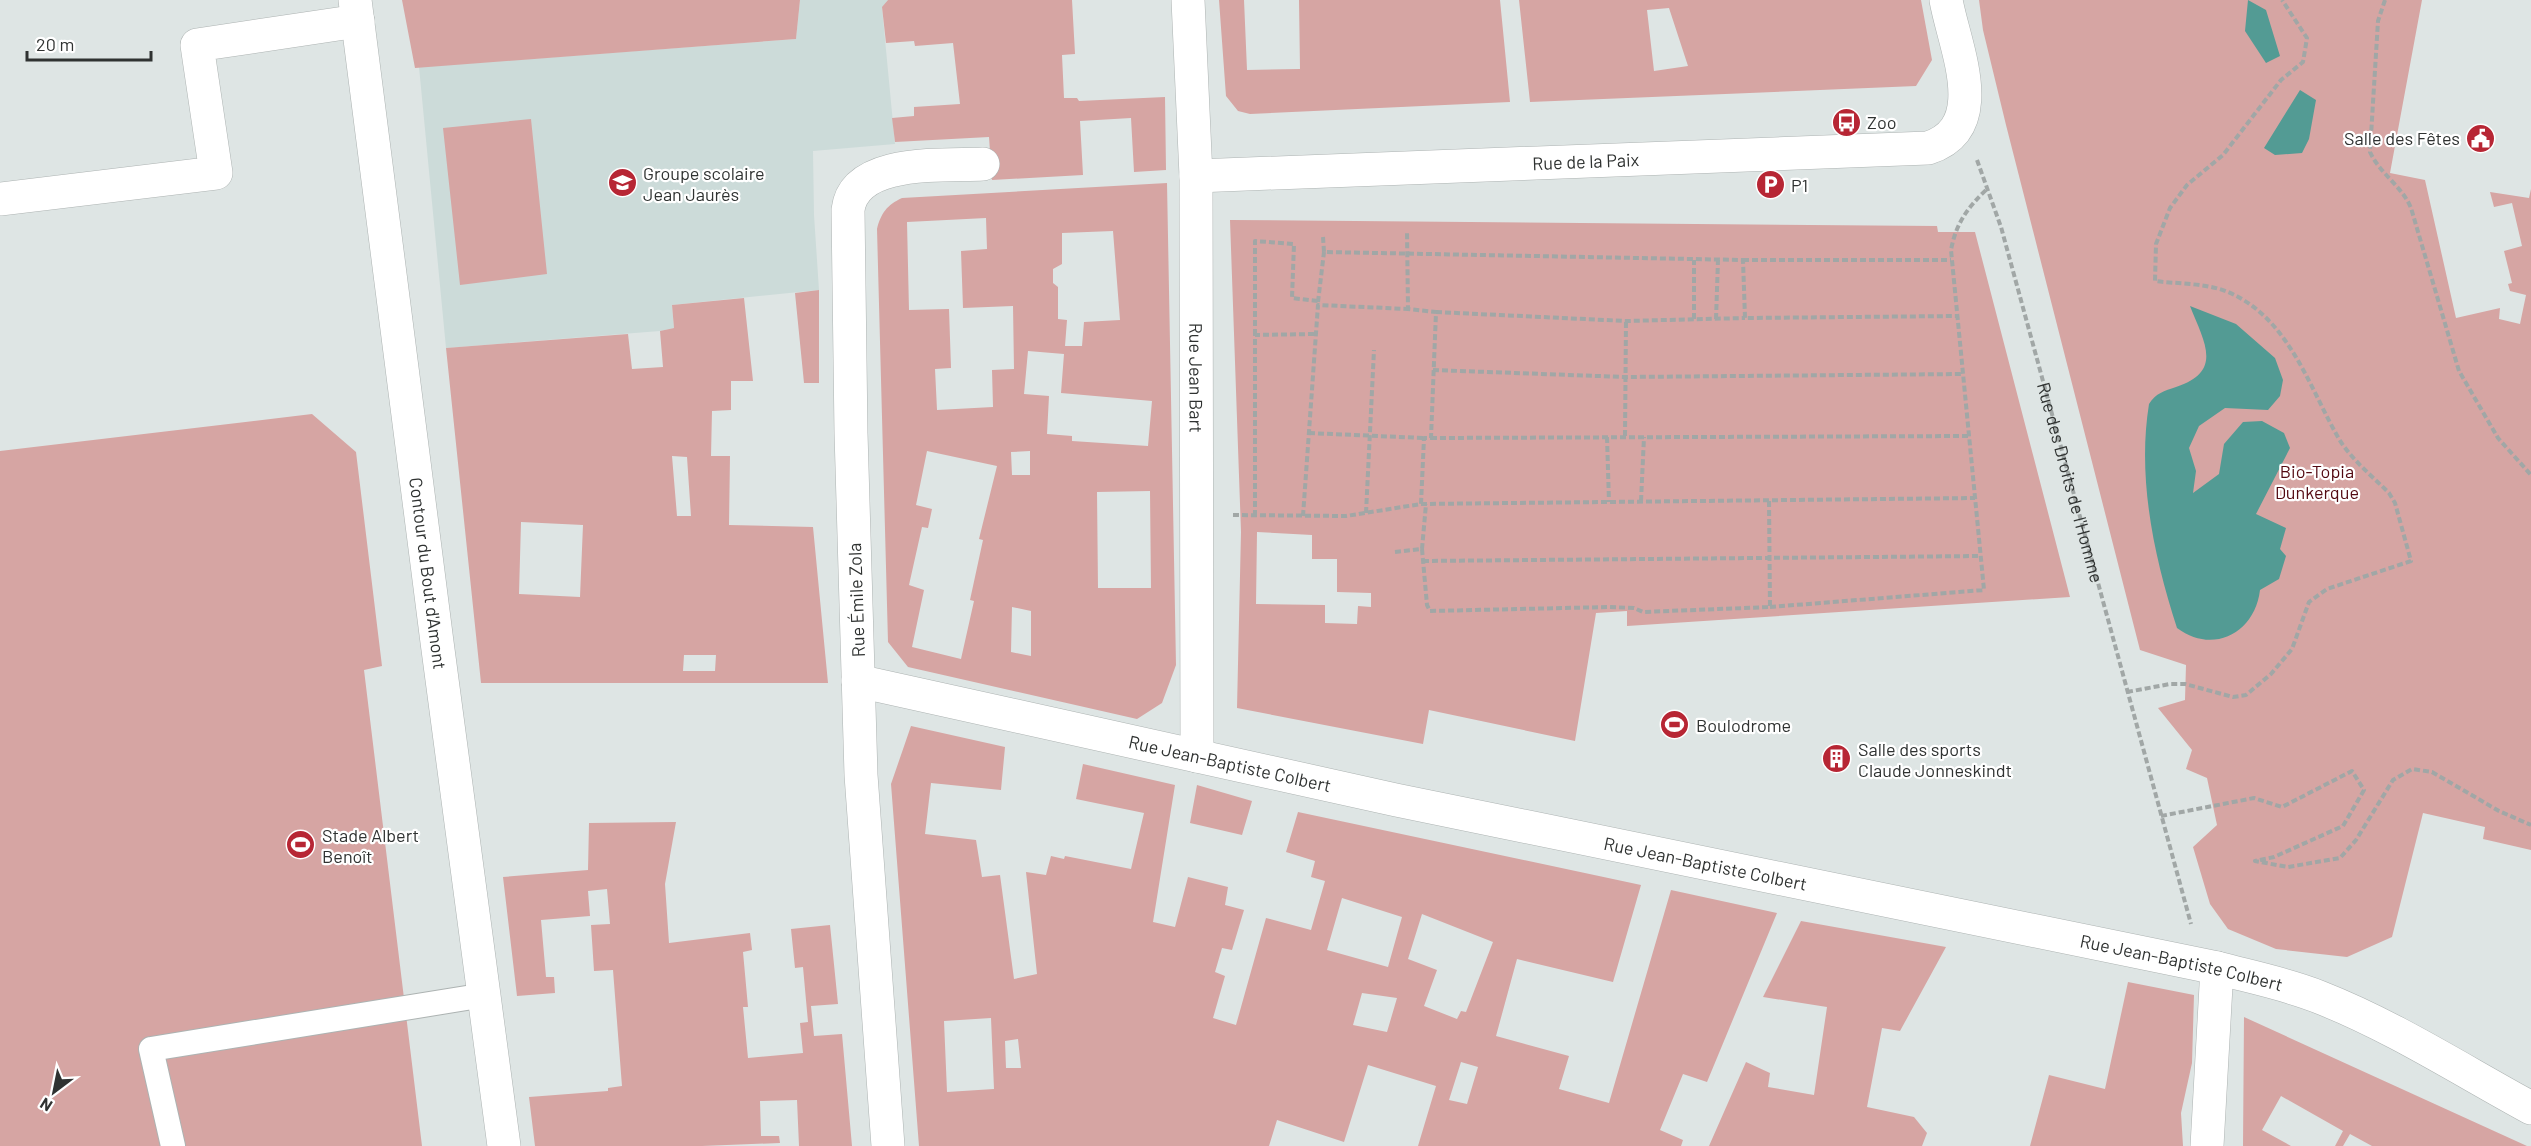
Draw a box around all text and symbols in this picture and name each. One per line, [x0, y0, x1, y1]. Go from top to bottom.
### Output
scale bar [27, 24, 152, 62]
text: 20 m [36, 33, 74, 55]
bus stop icon: Zoo [1830, 106, 1862, 138]
place label: Zoo [1867, 111, 1897, 133]
public building icon: Salle des Fêtes [2465, 122, 2497, 154]
place label: Salle des Fêtes [2344, 127, 2460, 149]
street label: Rue de la Paix [1532, 148, 1640, 174]
place label: Groupe scolaire Jean Jaurès [643, 162, 765, 205]
school or university icon: Groupe scolaire Jean Jaurès [606, 167, 638, 199]
parking icon: P1 [1754, 169, 1786, 201]
place label: P1 [1791, 174, 1808, 196]
street label: Rue Jean Bart [1185, 323, 1207, 433]
street label: Rue des Droits de l'Homme [2033, 380, 2108, 585]
park label: Bio-Topia Dunkerque [2275, 460, 2359, 503]
street label: Contour du Bout d'Amont [405, 476, 452, 671]
street label: Rue Émile Zola [843, 542, 869, 658]
sports icon: Boulodrome [1659, 709, 1691, 741]
place label: Boulodrome [1696, 714, 1791, 736]
street label: Rue Jean-Baptiste Colbert [1127, 730, 1333, 796]
place label: Salle des sports Claude Jonneskindt [1858, 738, 2012, 781]
building icon: Salle des sports Claude Jonneskindt [1821, 743, 1853, 775]
place label: Stade Albert Benoît [322, 824, 419, 867]
sports icon: Stade Albert Benoît [285, 829, 317, 861]
street label: Rue Jean-Baptiste Colbert [1602, 832, 1809, 895]
street label: Rue Jean-Baptiste Colbert [2078, 929, 2285, 995]
north arrow [24, 1062, 84, 1122]
text: N [36, 1094, 55, 1116]

